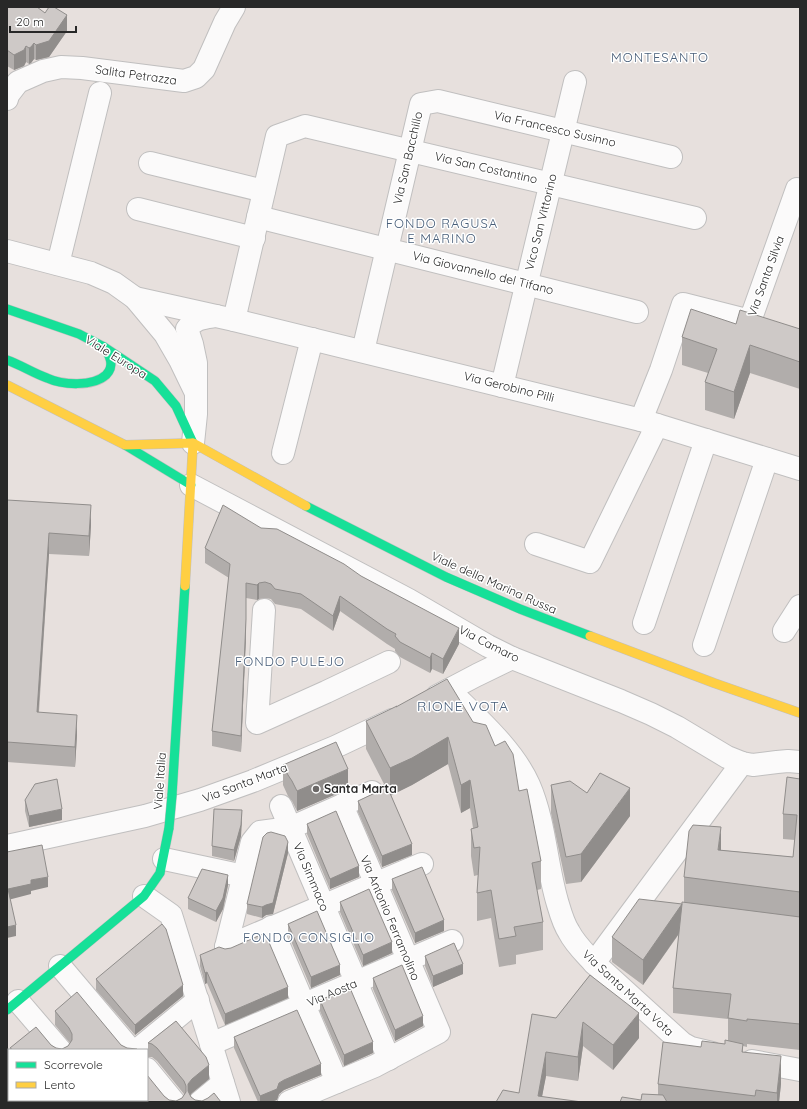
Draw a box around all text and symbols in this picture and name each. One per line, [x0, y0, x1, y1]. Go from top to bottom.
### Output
scale bar [10, 8, 76, 34]
text: 20 m [16, 14, 44, 29]
district label: MONTESANTO [611, 49, 709, 65]
street label: Salita Petrazza [94, 61, 178, 88]
street label: Via Francesco Susinno [493, 107, 618, 150]
street label: Via San Bacchillo [390, 110, 425, 206]
street label: Via San Costantino [433, 148, 539, 187]
street label: Vico San Vittorino [521, 172, 560, 272]
district label: FONDO RAGUSA E MARINO [386, 215, 498, 246]
street label: Via Santa Silvia [744, 234, 787, 318]
street label: Via Giovannello del Tifano [411, 248, 555, 297]
street label: Viale Europa [83, 332, 150, 382]
street label: Via Gerobino Pilli [462, 368, 556, 405]
street label: Viale della Marina Russa [429, 548, 559, 617]
street label: Via Camaro [456, 622, 522, 665]
district label: FONDO PULEJO [235, 653, 345, 669]
district label: RIONE VOTA [417, 697, 509, 715]
street label: Viale Italia [150, 752, 169, 810]
street label: Via Santa Marta [200, 759, 289, 806]
place label: Santa Marta [324, 781, 397, 796]
marker: Santa Marta [311, 784, 321, 794]
street label: Via Simmaco [290, 840, 333, 913]
street label: Via Antonio Ferramolino [357, 853, 424, 983]
district label: FONDO CONSIGLIO [243, 929, 375, 945]
street label: Via Santa Marta Vota [580, 946, 677, 1039]
street label: Via Aosta [304, 975, 359, 1010]
legend [8, 1049, 148, 1101]
text: Scorrevole [44, 1057, 103, 1072]
text: Lento [44, 1077, 75, 1092]

